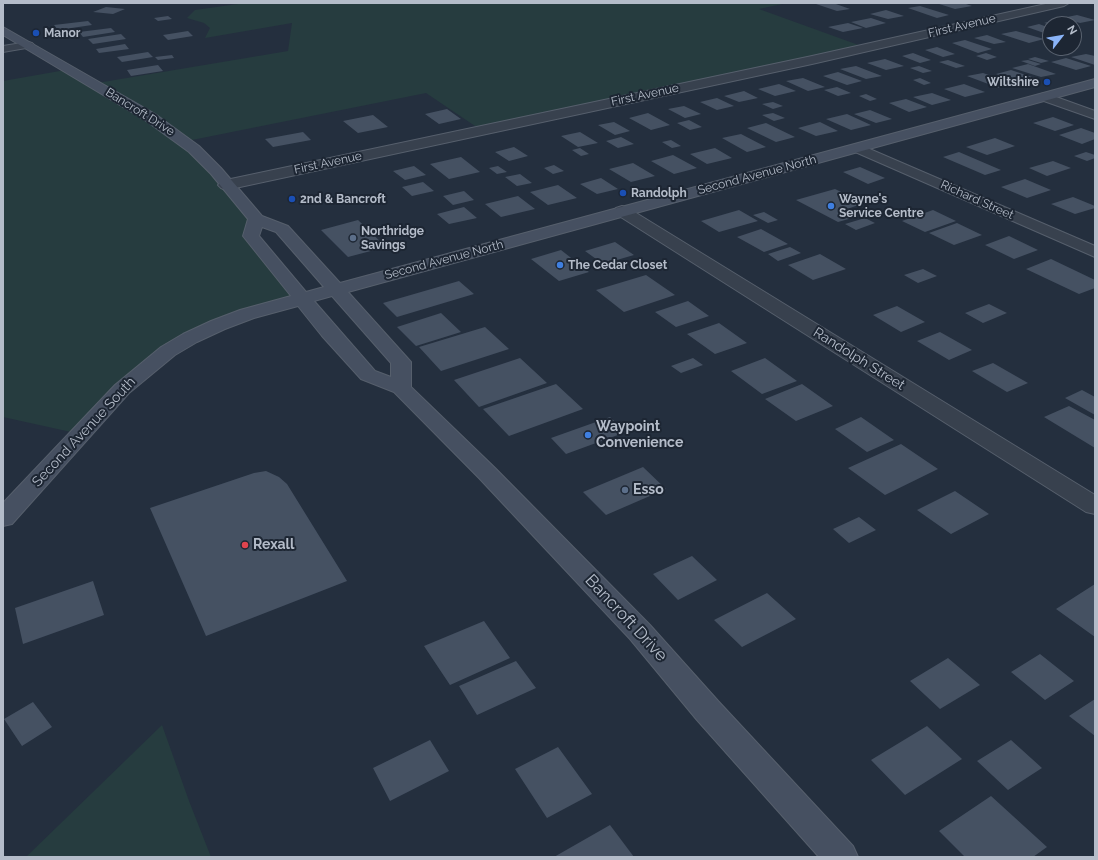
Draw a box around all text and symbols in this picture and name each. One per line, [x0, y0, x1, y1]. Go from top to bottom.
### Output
street label: First Avenue [927, 11, 997, 41]
north arrow [1042, 16, 1082, 56]
text: N [1064, 23, 1080, 37]
place label: Manor [44, 26, 80, 40]
marker: Manor [31, 28, 41, 38]
place label: Wiltshire [987, 75, 1039, 89]
marker: Wiltshire [1042, 77, 1052, 87]
street label: First Avenue [610, 81, 680, 109]
street label: Bancroft Drive [103, 85, 177, 139]
street label: First Avenue [293, 149, 363, 177]
street label: Second Avenue North [696, 152, 818, 198]
street label: Richard Street [938, 177, 1016, 223]
place label: Randolph [631, 186, 687, 200]
marker: Randolph [618, 188, 628, 198]
place label: 2nd & Bancroft [300, 192, 386, 206]
place label: Wayne's Service Centre [839, 192, 924, 220]
marker: 2nd & Bancroft [287, 194, 297, 204]
marker: Wayne's Service Centre [826, 201, 836, 211]
place label: Northridge Savings [361, 224, 424, 252]
marker: Northridge Savings [348, 233, 358, 243]
street label: Second Avenue North [383, 237, 505, 283]
place label: The Cedar Closet [568, 258, 667, 272]
marker: The Cedar Closet [555, 260, 565, 270]
street label: Randolph Street [810, 324, 908, 394]
street label: Second Avenue South [29, 374, 139, 490]
place label: Waypoint Convenience [596, 419, 683, 452]
marker: Waypoint Convenience [583, 430, 593, 440]
place label: Esso [633, 482, 664, 498]
marker: Esso [620, 485, 630, 495]
place label: Rexall [253, 537, 294, 553]
marker: Rexall [240, 540, 250, 550]
street label: Bancroft Drive [580, 570, 672, 666]

